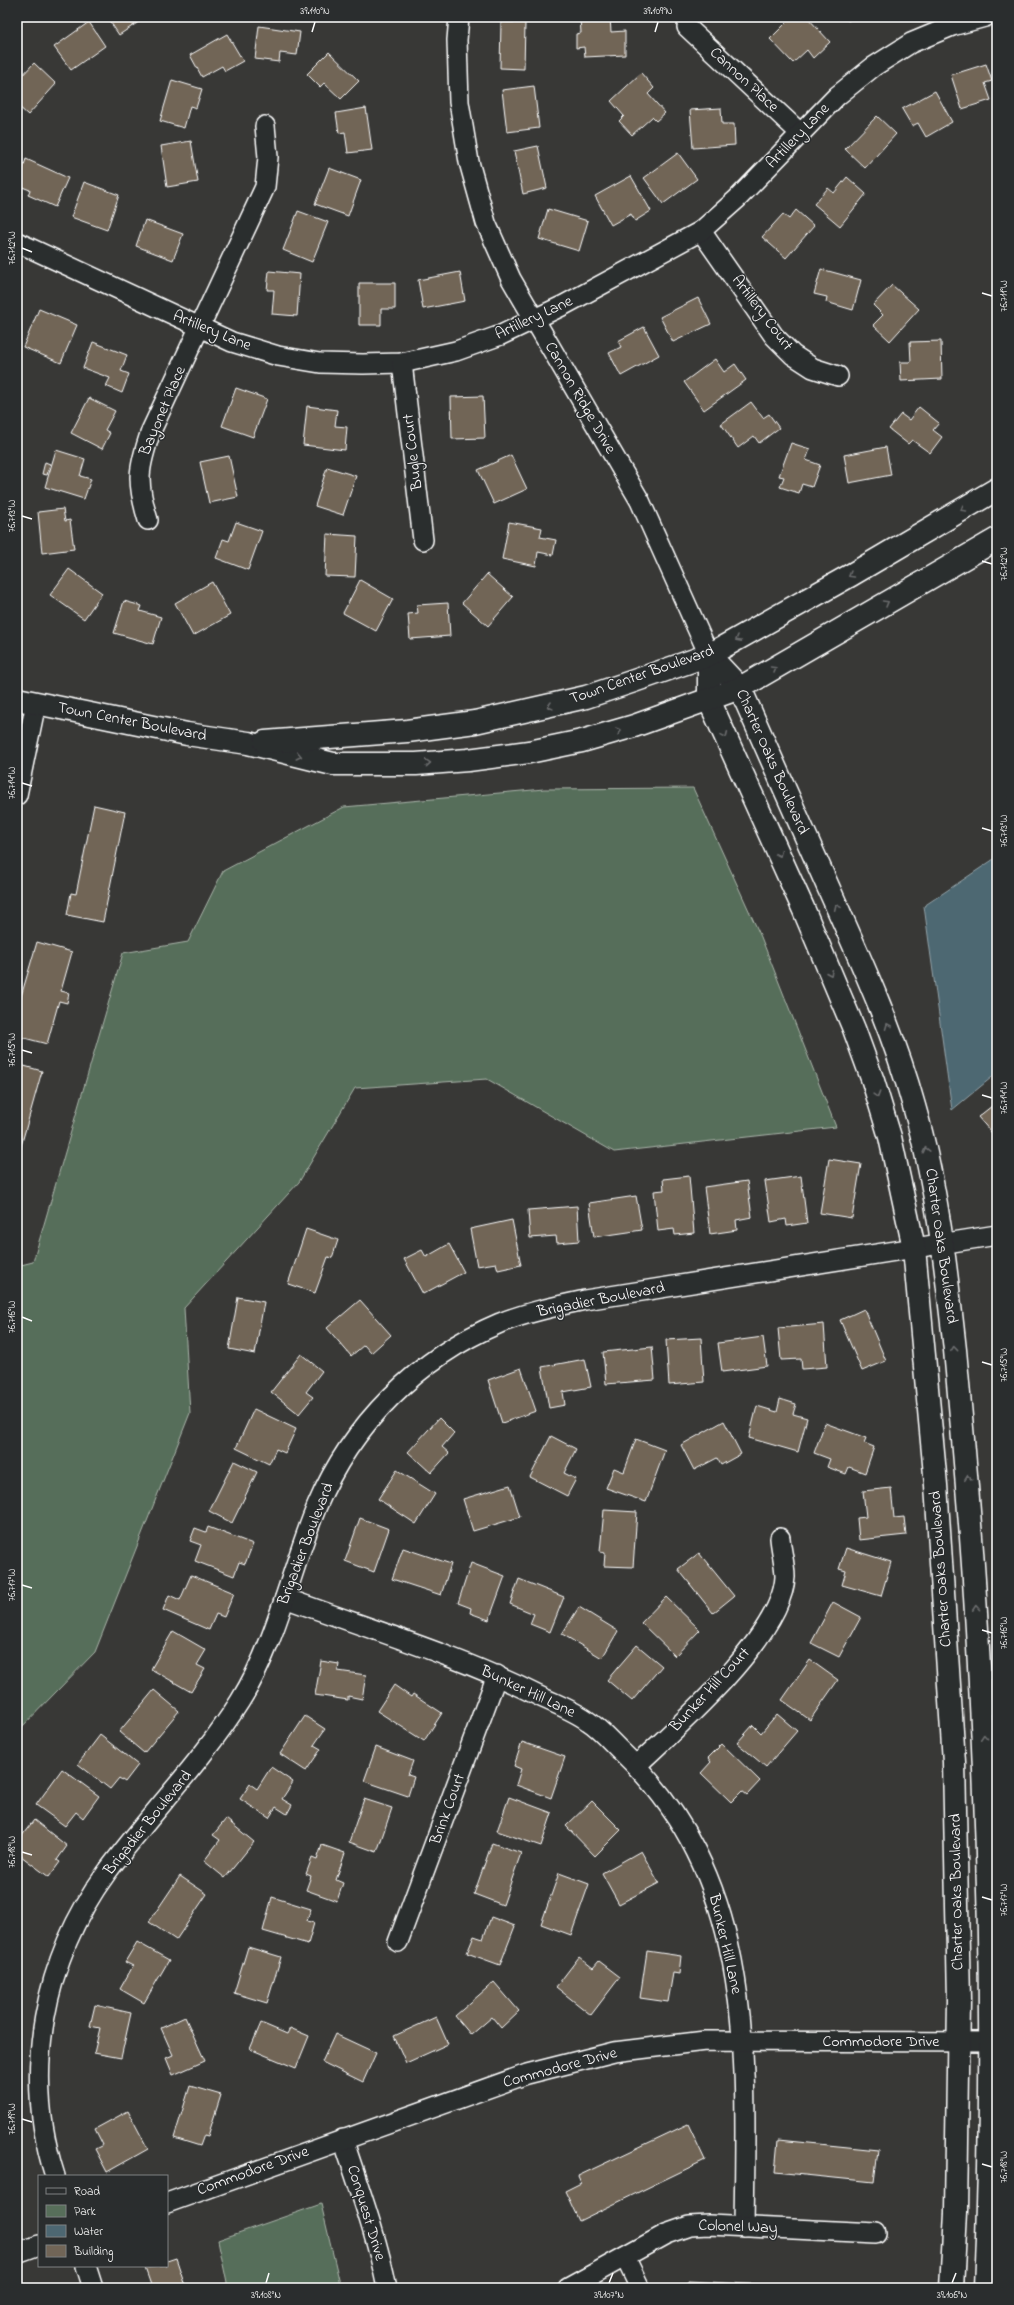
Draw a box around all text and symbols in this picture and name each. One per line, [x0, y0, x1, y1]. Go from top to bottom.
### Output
text: 39.110°N [300, 4, 330, 19]
text: 39.109°N [643, 4, 673, 19]
street label: Cannon Place [704, 41, 785, 119]
street label: Artillery Lane [761, 97, 836, 174]
text: 76.712°W [5, 231, 20, 265]
street label: Artillery Court [725, 270, 799, 357]
text: 76.711°W [997, 280, 1012, 312]
street label: Artillery Lane [491, 289, 577, 346]
street label: Artillery Lane [169, 304, 256, 358]
street label: Cannon Ridge Drive [538, 337, 622, 459]
street label: Bayonet Place [133, 362, 193, 461]
street label: Bugle Court [396, 412, 430, 493]
text: 76.713°W [5, 500, 20, 532]
one-way arrow [960, 505, 967, 512]
text: 76.712°W [997, 547, 1012, 581]
one-way arrow [848, 571, 855, 578]
one-way arrow [882, 601, 889, 608]
one-way arrow [735, 634, 742, 641]
street label: Town Center Boulevard [567, 639, 717, 711]
one-way arrow [770, 666, 777, 673]
street label: Charter Oaks Boulevard [729, 686, 815, 838]
street label: Town Center Boulevard [55, 696, 209, 748]
one-way arrow [547, 701, 554, 710]
one-way arrow [616, 727, 623, 736]
one-way arrow [721, 732, 729, 739]
one-way arrow [296, 751, 302, 759]
one-way arrow [425, 758, 431, 767]
text: 76.714°W [5, 767, 20, 799]
text: 76.713°W [997, 815, 1012, 847]
one-way arrow [774, 850, 782, 857]
one-way arrow [833, 903, 841, 910]
one-way arrow [826, 970, 834, 977]
one-way arrow [884, 1023, 892, 1030]
text: 76.715°W [5, 1033, 20, 1067]
text: 76.714°W [997, 1082, 1012, 1114]
one-way arrow [872, 1091, 881, 1098]
one-way arrow [922, 1147, 931, 1154]
street label: Charter Oaks Boulevard [918, 1167, 964, 1325]
street label: Brigadier Boulevard [534, 1276, 667, 1324]
text: 76.716°W [5, 1300, 20, 1333]
one-way arrow [950, 1346, 959, 1352]
text: 76.715°W [997, 1348, 1012, 1382]
one-way arrow [963, 1475, 972, 1481]
street label: Brigadier Boulevard [271, 1479, 340, 1610]
street label: Charter Oaks Boulevard [924, 1490, 958, 1648]
text: 76.717°W [5, 1569, 20, 1601]
one-way arrow [972, 1605, 980, 1611]
text: 76.716°W [997, 1616, 1012, 1649]
street label: Bunker Hill Court [663, 1642, 756, 1739]
street label: Bunker Hill Lane [476, 1659, 580, 1725]
one-way arrow [980, 1734, 988, 1740]
street label: Brigadier Boulevard [97, 1765, 198, 1882]
street label: Brink Court [424, 1770, 472, 1849]
street label: Charter Oaks Boulevard [944, 1813, 970, 1971]
text: 76.718°W [5, 1836, 20, 1868]
text: 76.717°W [997, 1884, 1012, 1916]
street label: Bunker Hill Lane [702, 1891, 748, 1997]
street label: Commodore Drive [822, 2030, 940, 2054]
street label: Commodore Drive [500, 2041, 620, 2095]
text: 76.719°W [5, 2103, 20, 2135]
street label: Commodore Drive [194, 2139, 313, 2202]
text: 76.718°W [997, 2151, 1012, 2183]
street label: Conquest Drive [340, 2162, 392, 2265]
legend [38, 2175, 168, 2267]
text: Road [74, 2183, 100, 2201]
text: Park [74, 2203, 96, 2221]
street label: Colonel Way [698, 2214, 778, 2240]
text: Water [74, 2223, 103, 2241]
text: Building [73, 2243, 113, 2262]
text: 39.108°N [251, 2288, 281, 2303]
text: 39.107°N [594, 2288, 624, 2303]
text: 39.106°N [937, 2288, 968, 2303]

